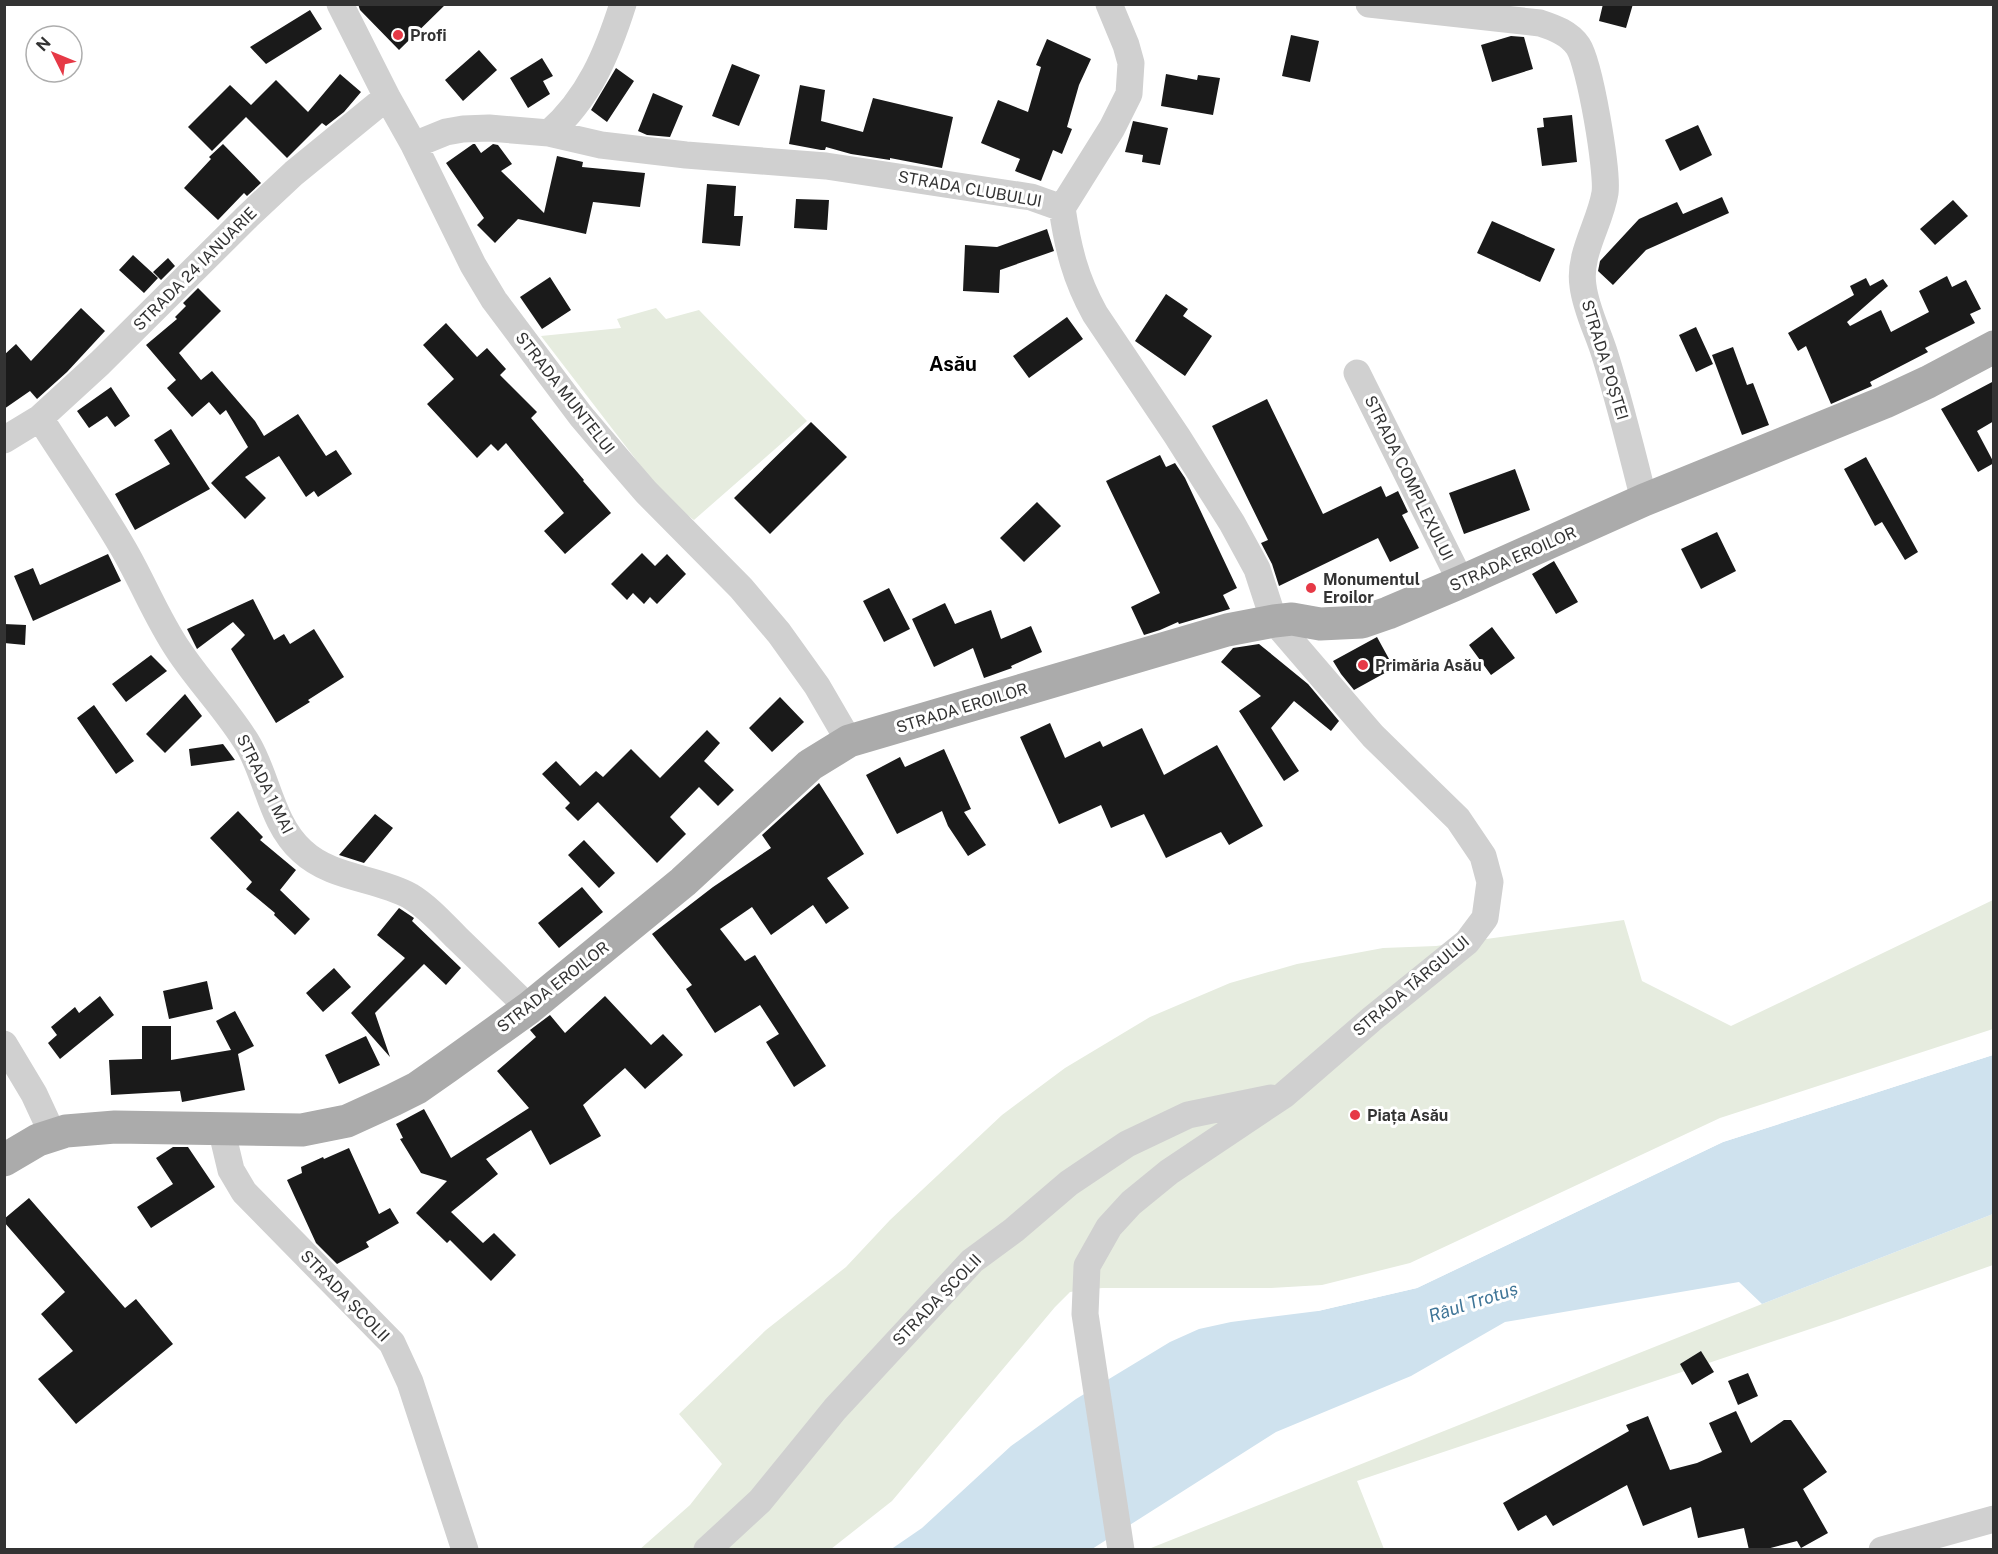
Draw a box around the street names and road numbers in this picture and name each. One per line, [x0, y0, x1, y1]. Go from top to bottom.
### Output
street label: STRADA CLUBULUI [897, 167, 1043, 211]
street label: STRADA 24 IANUARIE [129, 203, 261, 335]
street label: STRADA POȘTEI [1578, 298, 1632, 422]
street label: STRADA MUNTELUI [511, 328, 619, 458]
street label: STRADA COMPLEXULUI [1361, 392, 1457, 564]
street label: STRADA EROILOR [1447, 523, 1579, 595]
street label: STRADA EROILOR [894, 679, 1030, 737]
street label: STRADA 1 MAI [233, 731, 297, 837]
street label: STRADA TÂRGULUI [1348, 931, 1473, 1040]
street label: STRADA EROILOR [493, 937, 613, 1037]
street label: STRADA ȘCOLII [297, 1246, 393, 1346]
street label: STRADA ȘCOLII [889, 1250, 985, 1350]

